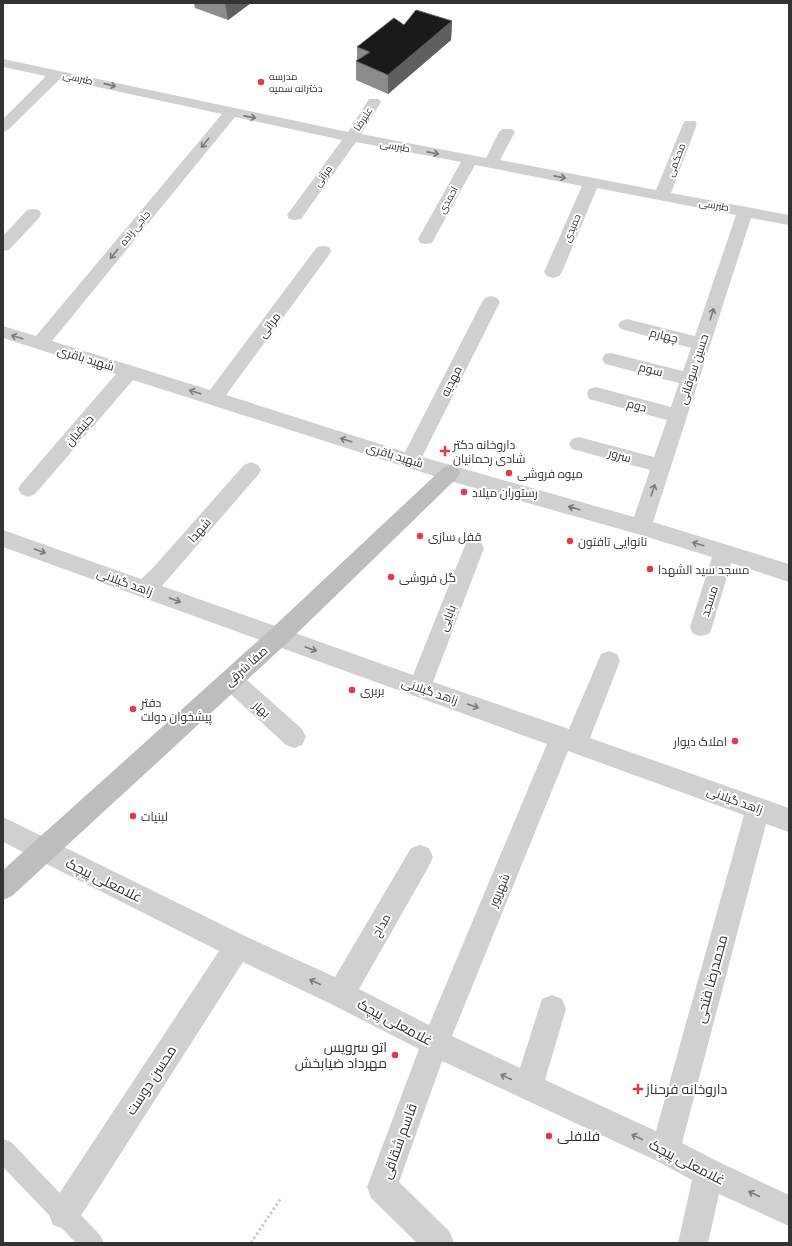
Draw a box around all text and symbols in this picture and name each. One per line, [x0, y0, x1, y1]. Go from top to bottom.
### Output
street label: طبرسی [62, 69, 94, 88]
place label: مدرسه دخترانه سمیه [269, 71, 323, 94]
marker: مدرسه دخترانه سمیه [256, 77, 266, 87]
one-way arrow [103, 82, 116, 90]
street label: علیرضا [351, 105, 375, 133]
one-way arrow [243, 113, 256, 121]
one-way arrow [201, 137, 210, 148]
street label: طبرسی [379, 138, 411, 155]
street label: محکمی [665, 142, 688, 178]
one-way arrow [426, 150, 439, 158]
street label: مرآتی [312, 163, 335, 189]
one-way arrow [553, 173, 566, 181]
street label: احمدی [436, 185, 461, 216]
street label: طبرسی [698, 197, 730, 214]
street label: حاجی زاده [118, 209, 153, 248]
street label: حمیدی [561, 212, 584, 244]
one-way arrow [109, 249, 118, 259]
one-way arrow [708, 308, 716, 320]
street label: مراتی [255, 310, 284, 341]
street label: چهارم [648, 325, 680, 348]
street label: حسین سوقانی [676, 332, 711, 406]
one-way arrow [11, 333, 24, 340]
street label: شهید باقری [56, 343, 116, 374]
street label: سوم [637, 360, 664, 380]
street label: مهدیه [438, 364, 465, 399]
one-way arrow [189, 388, 201, 396]
street label: دوم [625, 396, 648, 416]
street label: حنیفیان [62, 412, 97, 449]
one-way arrow [339, 436, 352, 443]
place label: داروخانه دکتر شادی رحمانیان [452, 438, 526, 466]
street label: شهید باقری [365, 440, 425, 471]
street label: سرور [606, 445, 633, 465]
marker: داروخانه دکتر شادی رحمانیان [440, 446, 450, 456]
place label: میوه فروشی [517, 467, 583, 481]
marker: میوه فروشی [504, 468, 514, 478]
one-way arrow [650, 484, 657, 497]
place label: رستوران میلاد [472, 486, 538, 500]
marker: رستوران میلاد [459, 487, 469, 497]
one-way arrow [567, 504, 580, 511]
street label: شهدا [185, 515, 214, 545]
place label: قفل سازی [428, 530, 481, 544]
marker: قفل سازی [415, 531, 425, 541]
place label: نانوایی تافتون [578, 535, 647, 549]
marker: نانوایی تافتون [565, 536, 575, 546]
one-way arrow [692, 540, 705, 547]
one-way arrow [33, 548, 45, 556]
place label: مسجد سید الشهدا [658, 563, 749, 577]
marker: مسجد سید الشهدا [645, 564, 655, 574]
street label: زاهد گیلانی [95, 566, 155, 599]
place label: گل فروشی [399, 571, 456, 585]
marker: گل فروشی [386, 572, 396, 582]
street label: مسجد [698, 584, 721, 618]
one-way arrow [169, 596, 181, 604]
street label: بابایی [436, 603, 459, 633]
street label: صفا شرقی [222, 644, 271, 689]
one-way arrow [304, 645, 316, 653]
street label: زاهد گیلانی [400, 675, 460, 708]
place label: بربری [360, 684, 384, 698]
marker: بربری [347, 685, 357, 695]
place label: دفتر پیشخوان دولت [140, 696, 212, 726]
street label: بهار [250, 698, 273, 721]
one-way arrow [466, 703, 479, 710]
marker: دفتر پیشخوان دولت [128, 704, 138, 714]
place label: املاک دیوار [673, 735, 727, 749]
marker: املاک دیوار [730, 736, 740, 746]
street label: زاهد گیلانی [705, 784, 765, 817]
place label: لبنیات [141, 810, 168, 824]
marker: لبنیات [128, 811, 138, 821]
street label: غلامعلی پیچک [62, 855, 145, 907]
street label: شهریور [486, 871, 513, 910]
street label: مداح [369, 911, 394, 940]
street label: محمدرضا فتحی [692, 933, 730, 1025]
one-way arrow [309, 978, 321, 985]
street label: غلامعلی پیچک [354, 995, 435, 1050]
place label: اتو سرویس مهرداد ضیابخش [295, 1039, 387, 1071]
street label: محسن دوست [123, 1042, 179, 1118]
marker: اتو سرویس مهرداد ضیابخش [390, 1050, 400, 1060]
one-way arrow [501, 1072, 513, 1080]
place label: داروخانه فرحناز [645, 1081, 727, 1097]
marker: داروخانه فرحناز [633, 1084, 643, 1094]
street label: قاسم شقاقی [378, 1101, 422, 1182]
place label: فلافلی [557, 1128, 600, 1144]
marker: فلافلی [544, 1131, 554, 1141]
one-way arrow [631, 1133, 643, 1140]
street label: غلامعلی پیچک [645, 1136, 728, 1190]
one-way arrow [748, 1190, 760, 1197]

